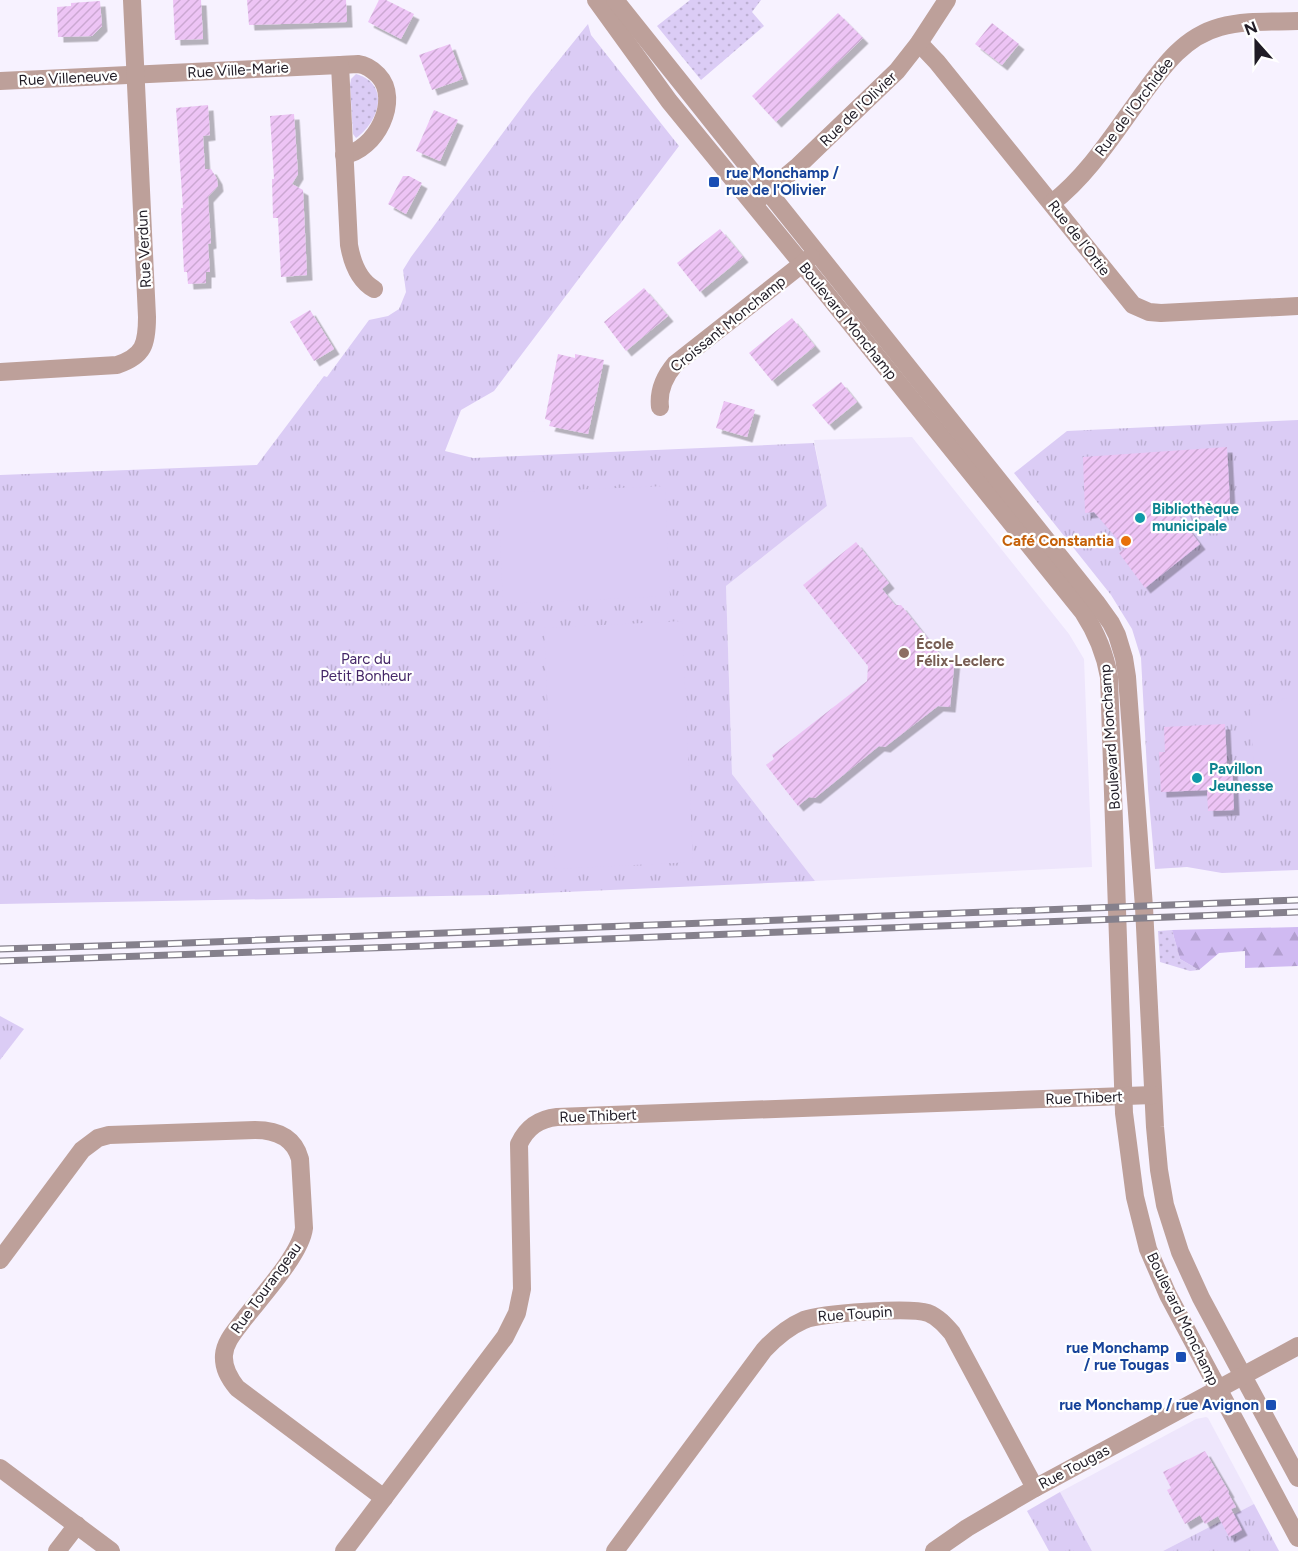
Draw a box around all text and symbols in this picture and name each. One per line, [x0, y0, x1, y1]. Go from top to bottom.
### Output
north arrow [1226, 12, 1286, 72]
text: N [1242, 17, 1260, 40]
street label: Rue de l'Orchidée [1091, 54, 1177, 160]
street label: Rue Ville-Marie [187, 58, 289, 82]
street label: Rue Villeneuve [18, 66, 118, 90]
street label: Rue de l'Olivier [816, 68, 900, 150]
place label: rue Monchamp / rue de l'Olivier [726, 164, 840, 199]
marker: rue Monchamp / rue de l'Olivier [707, 175, 721, 189]
street label: Rue de l'Ortie [1044, 197, 1114, 279]
street label: Rue Verdun [133, 209, 155, 289]
street label: Boulevard Monchamp [795, 259, 901, 383]
street label: Croissant Monchamp [667, 272, 789, 376]
place label: Bibliothèque municipale [1152, 500, 1240, 535]
marker: Bibliothèque municipale [1133, 511, 1147, 525]
place label: Café Constantia [1002, 532, 1114, 550]
marker: Café Constantia [1119, 534, 1133, 548]
place label: École Félix-Leclerc [916, 635, 1005, 670]
marker: École Félix-Leclerc [897, 646, 911, 660]
park label: Parc du Petit Bonheur [320, 650, 412, 685]
street label: Boulevard Monchamp [1096, 663, 1124, 810]
place label: Pavillon Jeunesse [1209, 760, 1274, 795]
marker: Pavillon Jeunesse [1190, 771, 1204, 785]
street label: Rue Thibert [1045, 1088, 1123, 1108]
street label: Rue Thibert [559, 1106, 637, 1126]
street label: Rue Tourangeau [227, 1239, 305, 1337]
street label: Boulevard Monchamp [1143, 1249, 1223, 1389]
street label: Rue Toupin [817, 1302, 893, 1326]
place label: rue Monchamp / rue Tougas [1066, 1339, 1169, 1374]
marker: rue Monchamp / rue Tougas [1174, 1350, 1188, 1364]
place label: rue Monchamp / rue Avignon [1059, 1396, 1259, 1414]
marker: rue Monchamp / rue Avignon [1264, 1398, 1278, 1412]
street label: Rue Tougas [1036, 1441, 1112, 1493]

